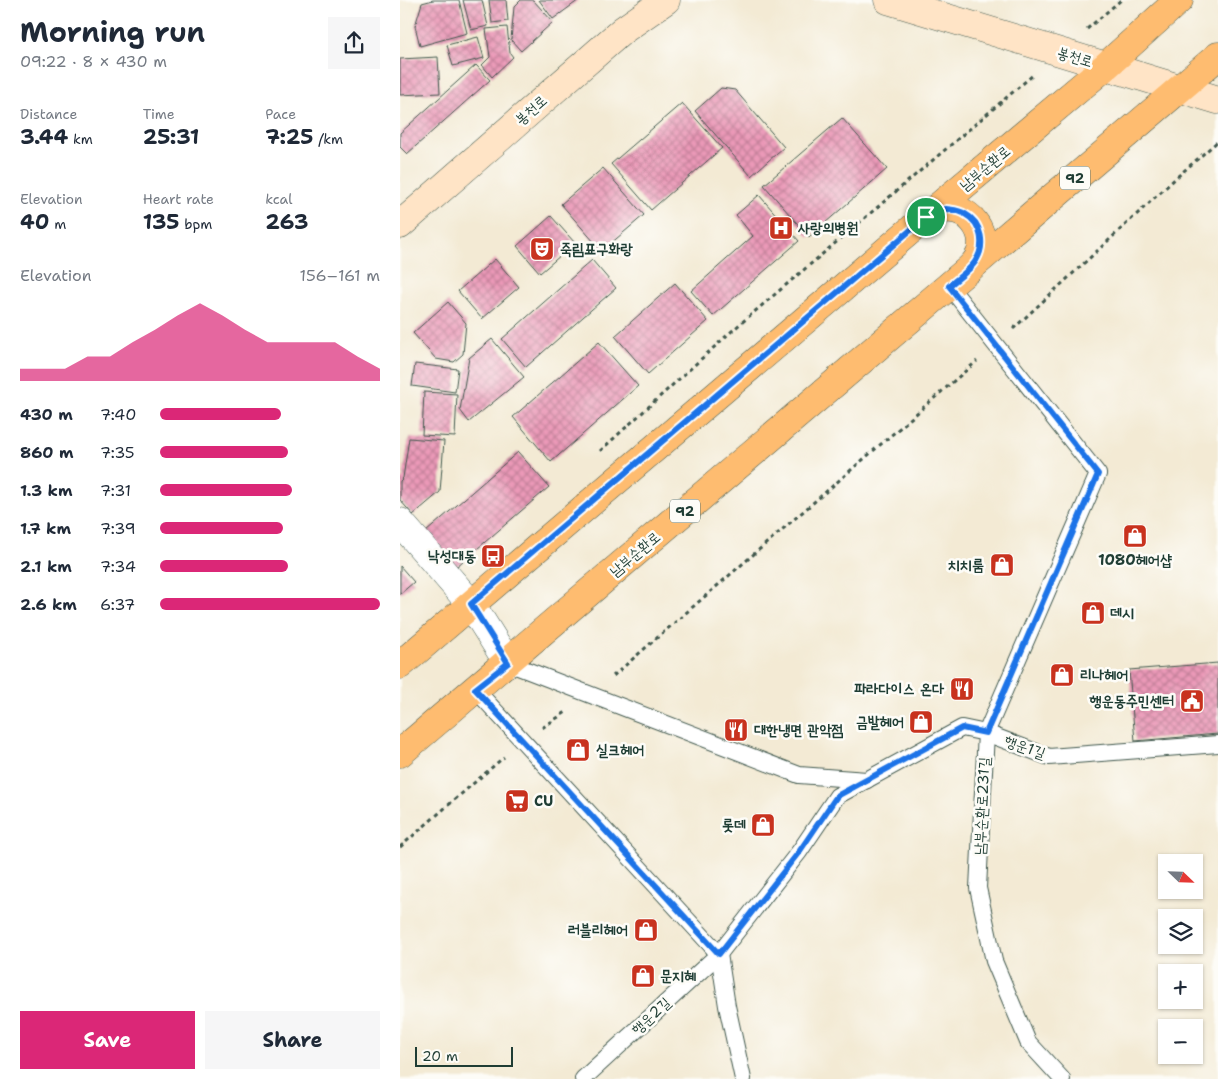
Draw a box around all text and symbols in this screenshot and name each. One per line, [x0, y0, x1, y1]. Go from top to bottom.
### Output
text: Morning run [20, 13, 205, 51]
button: share [328, 17, 380, 69]
street label: 봉천로 [1055, 42, 1095, 72]
text: 09:22 · 8 × 430 m [20, 51, 167, 72]
street label: 봉천로 [511, 91, 551, 129]
text: Distance [20, 105, 77, 123]
text: Time [143, 105, 175, 123]
text: Pace [265, 105, 296, 123]
text: 3.44 [20, 123, 68, 151]
text: 25:31 [143, 123, 199, 151]
text: 7:25 [265, 123, 313, 151]
text: km [68, 130, 93, 148]
text: /km [313, 130, 343, 148]
street label: 남부순환로 [955, 141, 1015, 195]
road number: 92 [1060, 167, 1090, 190]
text: Elevation [20, 190, 83, 208]
text: Heart rate [143, 190, 214, 208]
text: kcal [265, 190, 293, 208]
pin [905, 196, 947, 238]
icon: arrive [912, 203, 940, 231]
text: 40 [20, 208, 49, 236]
text: 135 [143, 208, 179, 236]
text: 263 [265, 208, 308, 236]
text: m [49, 215, 66, 233]
text: bpm [179, 215, 212, 233]
hospital icon: 사랑의병원 [768, 215, 794, 241]
place label: 사랑의병원 [797, 218, 858, 238]
theatre icon: 죽림표구화랑 [529, 236, 555, 262]
place label: 죽림표구화랑 [560, 239, 633, 259]
text: Elevation [20, 265, 92, 286]
text: 156–161 m [300, 265, 380, 286]
text: 430 m [20, 404, 73, 425]
text: 7:40 [100, 404, 136, 425]
text: 860 m [20, 442, 74, 463]
text: 7:35 [100, 442, 135, 463]
text: 1.3 km [20, 480, 73, 501]
text: 7:31 [100, 480, 131, 501]
road number: 92 [670, 500, 700, 522]
text: 1.7 km [20, 518, 71, 539]
text: 7:39 [100, 518, 136, 539]
shop icon: 1080헤어샵 [1122, 523, 1148, 549]
street label: 남부순환로 [605, 527, 665, 581]
bus stop icon: 낙성대동 [480, 543, 506, 569]
place label: 낙성대동 [428, 546, 476, 566]
place label: 1080헤어샵 [1098, 550, 1172, 570]
shop icon: 치치룸 [989, 552, 1015, 578]
place label: 치치룸 [948, 555, 984, 575]
text: 2.1 km [20, 556, 72, 577]
text: 7:34 [100, 556, 136, 577]
text: 2.6 km [20, 594, 77, 615]
text: 6:37 [100, 594, 135, 615]
shop icon: 데시 [1080, 600, 1106, 626]
place label: 데시 [1110, 603, 1134, 623]
shop icon: 리나헤어 [1049, 662, 1075, 688]
place label: 리나헤어 [1080, 665, 1128, 685]
restaurant icon: 파라다이스 온다 [949, 676, 975, 702]
place label: 파라다이스 온다 [854, 679, 945, 699]
public building icon: 행운동주민센터 [1179, 688, 1205, 714]
place label: 행운동주민센터 [1089, 691, 1174, 711]
shop icon: 금발헤어 [908, 709, 934, 735]
place label: 금발헤어 [856, 712, 904, 732]
restaurant icon: 대한냉면 관악점 [723, 717, 749, 743]
place label: 대한냉면 관악점 [754, 720, 844, 740]
street label: 행운1길 [1002, 731, 1048, 763]
shop icon: 실크헤어 [565, 737, 591, 763]
place label: 실크헤어 [596, 740, 644, 760]
street label: 남부순환로231길 [969, 756, 995, 856]
supermarket icon: CU [504, 788, 530, 814]
place label: CU [534, 791, 553, 811]
shop icon: 롯데 [750, 812, 776, 838]
place label: 롯데 [722, 815, 746, 835]
north arrow [1158, 854, 1202, 899]
map controls [1158, 854, 1203, 1064]
button: layers [1158, 909, 1203, 954]
shop icon: 러블리헤어 [633, 917, 659, 943]
place label: 러블리헤어 [568, 920, 628, 940]
shop icon: 문지혜 [630, 963, 656, 989]
button: + [1158, 964, 1203, 1009]
place label: 문지혜 [660, 966, 696, 986]
street label: 행운2길 [627, 993, 675, 1039]
button: Save [20, 1011, 195, 1069]
button: Share [205, 1011, 380, 1069]
button: − [1158, 1019, 1203, 1064]
scale bar [415, 1044, 512, 1067]
text: 20 m [422, 1047, 458, 1065]

